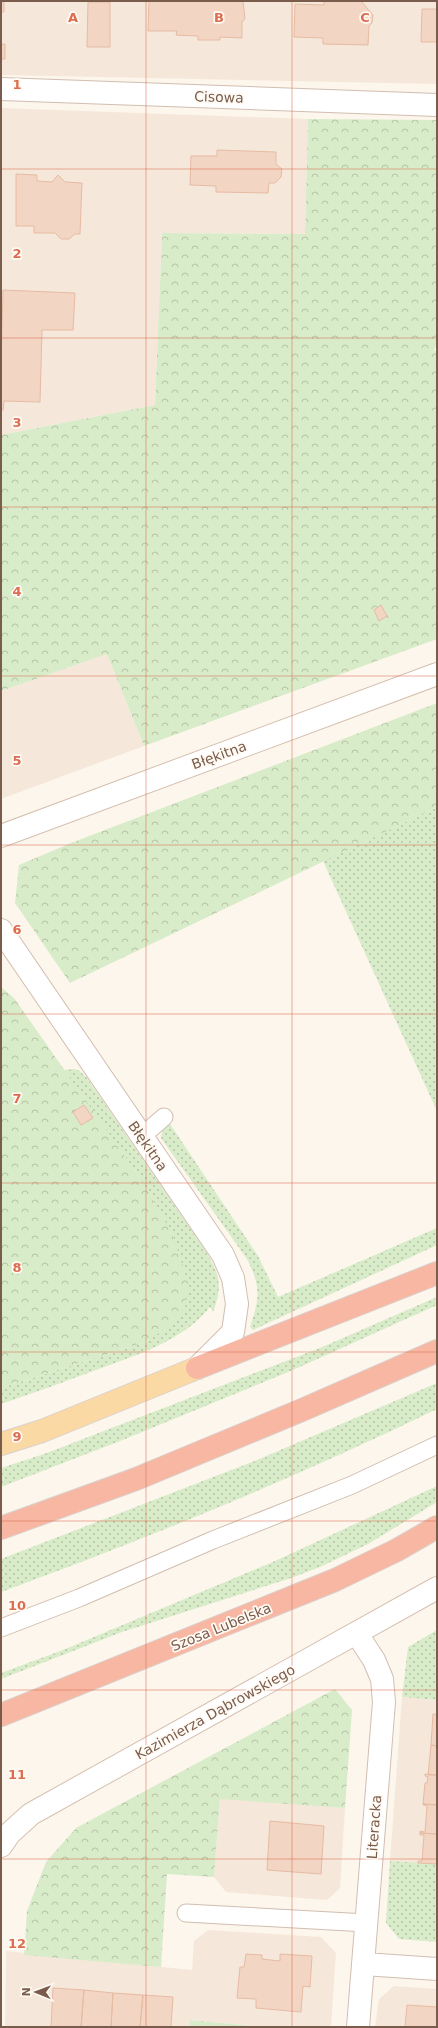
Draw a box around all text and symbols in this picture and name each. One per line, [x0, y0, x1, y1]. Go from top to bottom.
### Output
text: A [68, 10, 78, 25]
text: B [214, 10, 224, 25]
text: C [360, 10, 370, 25]
text: 1 [12, 77, 22, 92]
street label: Cisowa [194, 88, 244, 106]
text: 2 [12, 246, 22, 261]
text: 3 [12, 415, 22, 430]
text: 4 [12, 584, 22, 599]
street label: Błękitna [189, 738, 249, 772]
text: 5 [12, 753, 22, 768]
text: 6 [12, 922, 22, 937]
text: 7 [12, 1091, 22, 1106]
street label: Błękitna [125, 1118, 171, 1174]
text: 8 [12, 1260, 22, 1275]
text: 9 [12, 1429, 22, 1444]
text: 10 [8, 1598, 26, 1613]
street label: Szosa Lubelska [169, 1600, 273, 1654]
street label: Kazimierza Dąbrowskiego [132, 1661, 298, 1763]
text: 11 [8, 1767, 26, 1782]
street label: Literacka [364, 1794, 384, 1860]
text: 12 [8, 1936, 26, 1951]
north arrow [16, 1972, 56, 2012]
text: N [20, 1987, 33, 1997]

